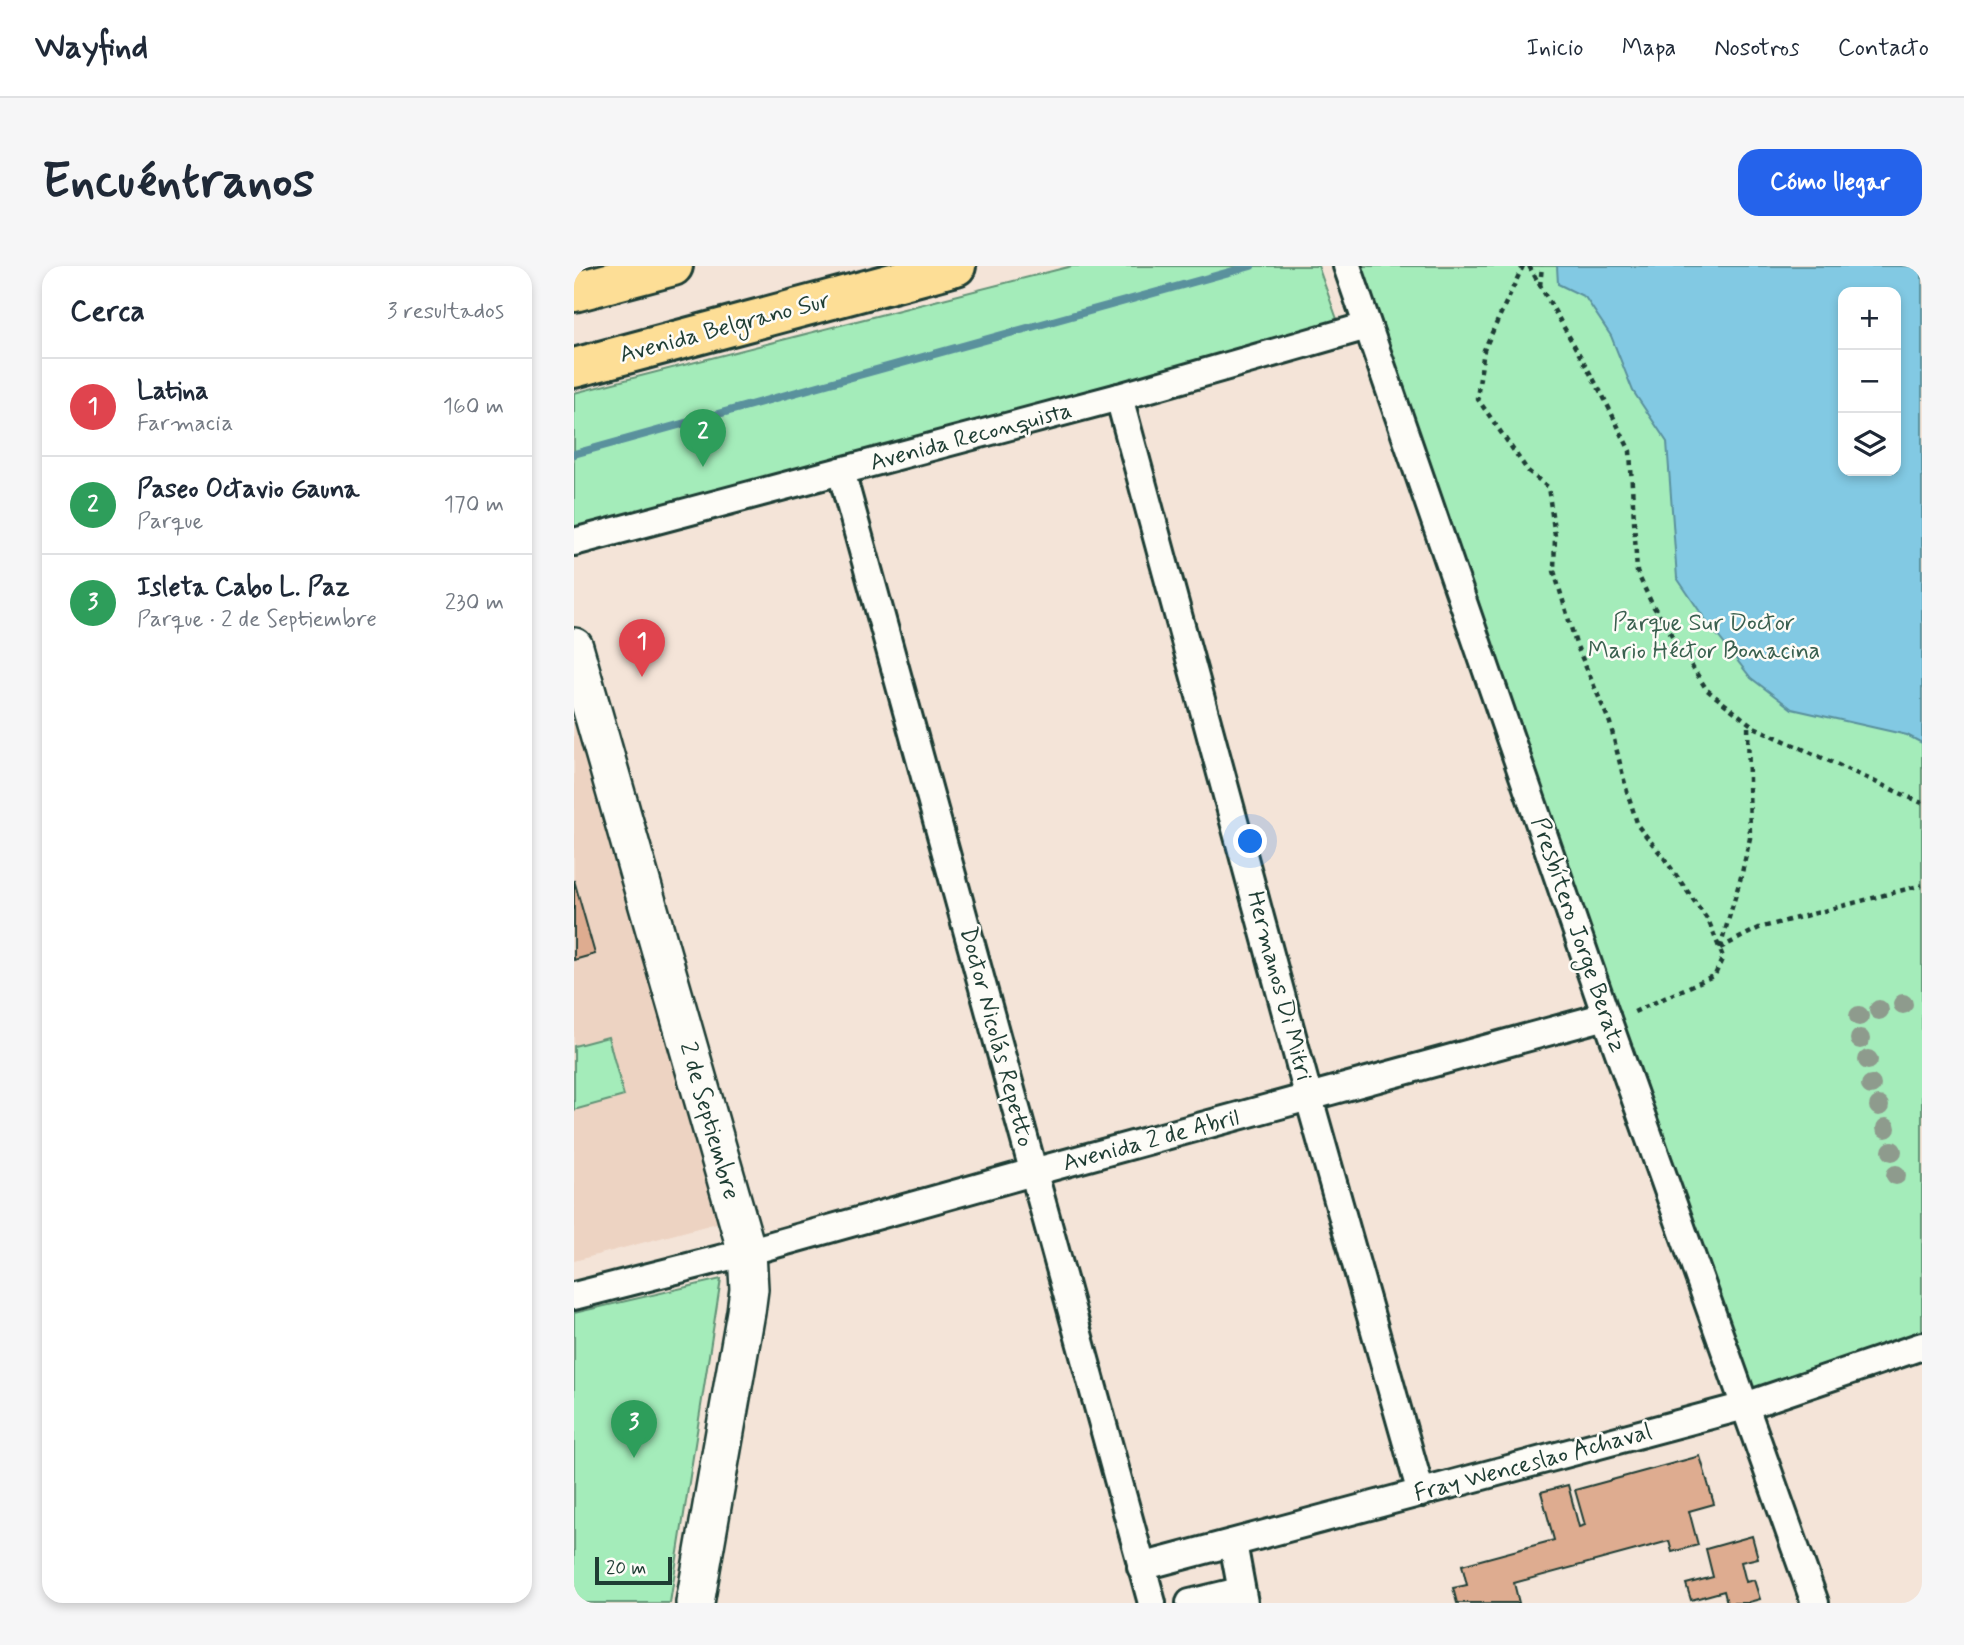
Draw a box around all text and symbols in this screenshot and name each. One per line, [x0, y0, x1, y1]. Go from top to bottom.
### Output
text: Wayfind [35, 26, 148, 70]
text: Inicio [1526, 33, 1584, 64]
text: Mapa [1622, 33, 1676, 64]
text: Nosotros [1714, 33, 1800, 64]
text: Contacto [1838, 33, 1929, 64]
button: Cómo llegar [1738, 149, 1922, 216]
text: Encuéntranos [42, 150, 314, 215]
street label: Avenida Belgrano Sur [616, 285, 834, 373]
map controls [1838, 287, 1901, 476]
button: + [1838, 287, 1901, 350]
text: Cerca [70, 292, 145, 331]
text: 3 resultados [387, 297, 504, 327]
button: − [1838, 350, 1901, 413]
text: Latina [137, 375, 209, 409]
text: 1 [88, 392, 98, 422]
text: 160 m [443, 392, 504, 422]
street label: Avenida Reconquista [866, 395, 1076, 479]
text: Farmacia [137, 409, 233, 439]
pin: 2 [680, 409, 726, 467]
button: layers [1838, 413, 1901, 476]
text: Paseo Octavio Gauna [137, 473, 359, 507]
text: 2 [87, 490, 99, 520]
text: 170 m [444, 490, 504, 520]
text: Parque [137, 507, 203, 537]
text: Isleta Cabo L. Paz [137, 571, 350, 605]
text: 3 [88, 588, 98, 618]
text: 230 m [445, 588, 504, 618]
text: Parque · 2 de Septiembre [137, 605, 377, 635]
park label: Parque Sur Doctor Mario Héctor Bonacina [1588, 608, 1820, 667]
pin: 1 [619, 619, 665, 677]
street label: Presbítero Jorge Beratz [1521, 813, 1633, 1057]
your location [1233, 824, 1267, 858]
street label: Hermanos Di Mitri [1239, 888, 1319, 1084]
street label: Doctor Nicolás Repetto [952, 924, 1040, 1150]
street label: 2 de Septiembre [672, 1039, 746, 1203]
street label: Avenida 2 de Abril [1059, 1103, 1243, 1179]
pin: 3 [611, 1400, 657, 1458]
street label: Fray Wenceslao Achaval [1411, 1416, 1655, 1510]
scale bar [595, 1554, 672, 1586]
text: 20 m [606, 1556, 646, 1581]

